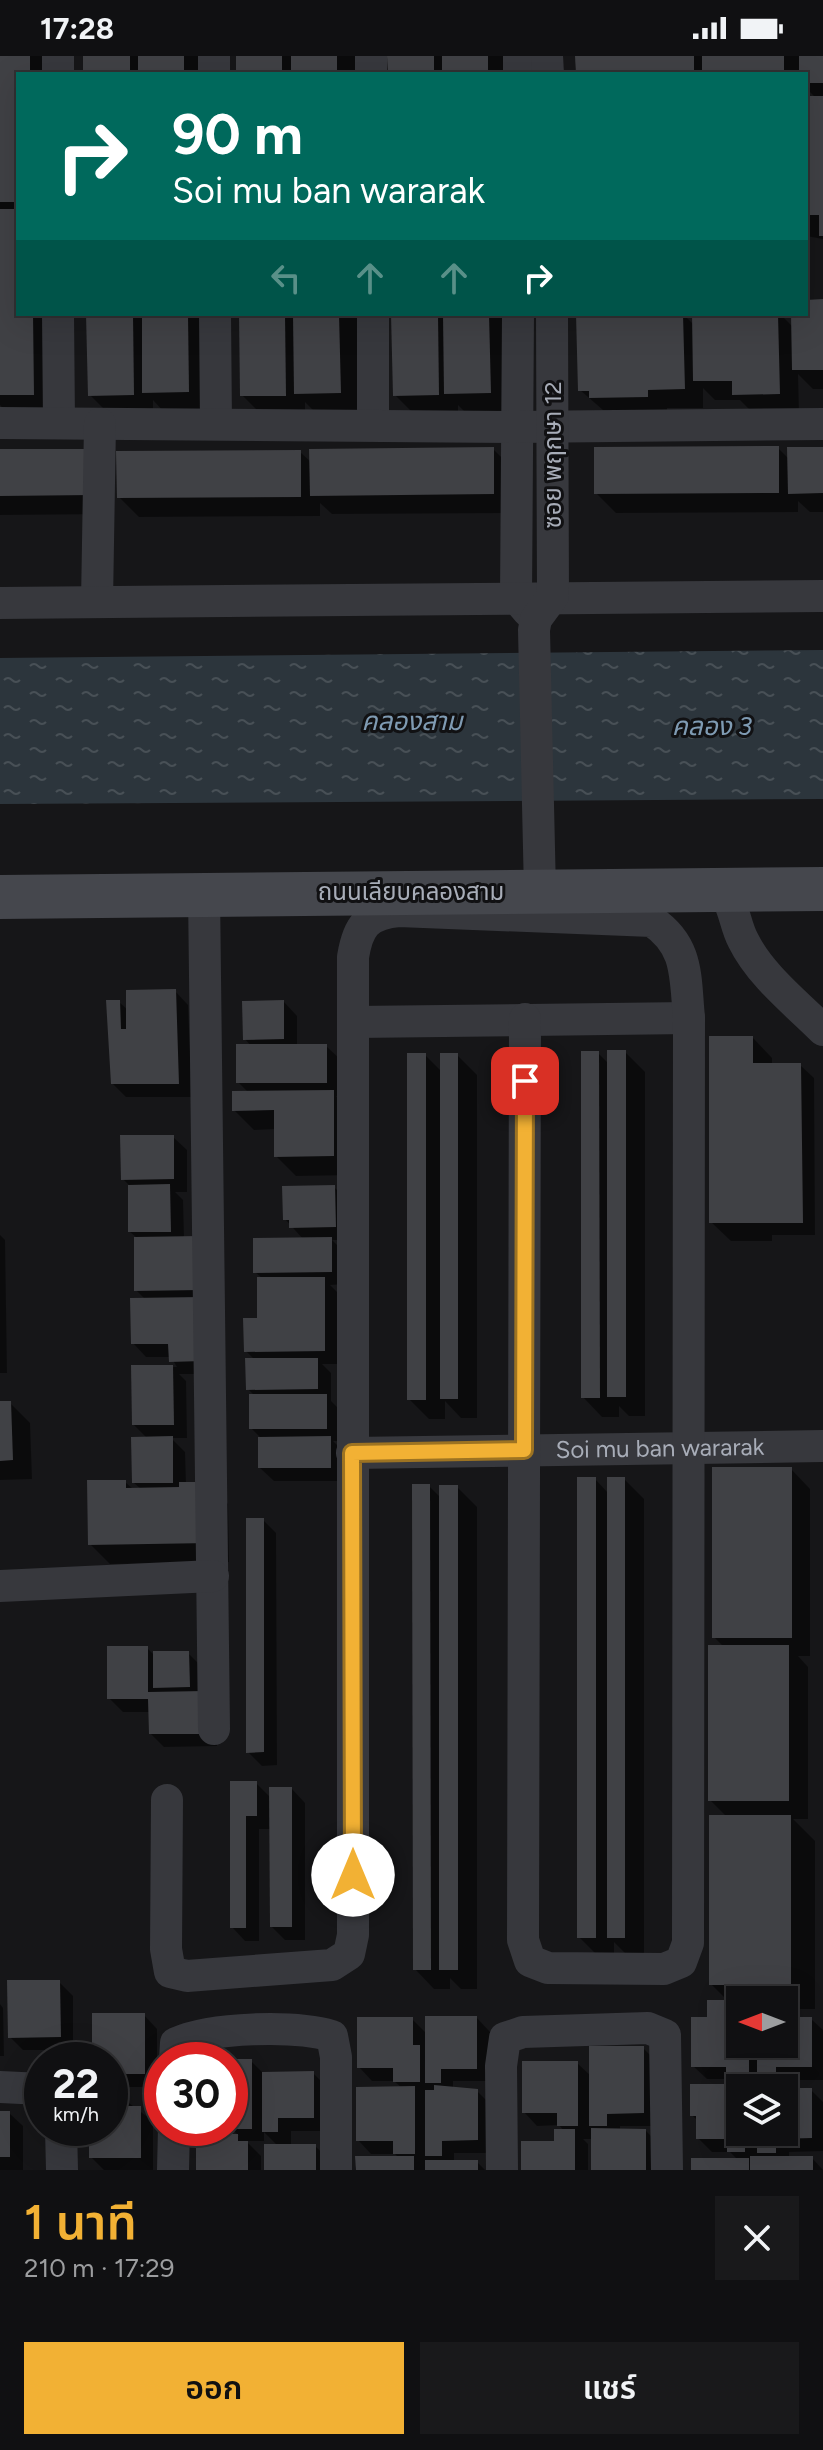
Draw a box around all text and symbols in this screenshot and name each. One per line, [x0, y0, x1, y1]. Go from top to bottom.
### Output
text: 17:28 [40, 10, 114, 47]
text: 90 m [172, 101, 303, 168]
icon: right [40, 104, 144, 208]
text: Soi mu ban wararak [172, 169, 485, 212]
icon: left [264, 256, 308, 300]
icon: ahead [348, 256, 392, 300]
icon: ahead [432, 256, 476, 300]
icon: right [516, 256, 560, 300]
street label: ซอย พฤกษา 12 [538, 381, 567, 529]
water label: คลองสาม [361, 705, 465, 737]
water label: คลอง 3 [672, 710, 752, 742]
street label: ถนนเลียบคลองสาม [318, 877, 504, 906]
pin [491, 1047, 559, 1115]
icon: arrive [503, 1059, 547, 1103]
street label: Soi mu ban wararak [555, 1432, 765, 1464]
position arrow [311, 1833, 395, 1917]
north arrow [726, 1986, 798, 2058]
map controls [726, 1986, 798, 2146]
speed limit sign: 30 [144, 2042, 248, 2146]
text: 22 [53, 2060, 99, 2108]
button: layers [726, 2074, 798, 2146]
text: km/h [53, 2102, 99, 2126]
text: 1 นาที [24, 2193, 137, 2251]
button: close [715, 2196, 799, 2280]
text: 210 m · 17:29 [24, 2252, 174, 2284]
button: ออก [24, 2342, 404, 2434]
button: แชร์ [420, 2342, 799, 2434]

